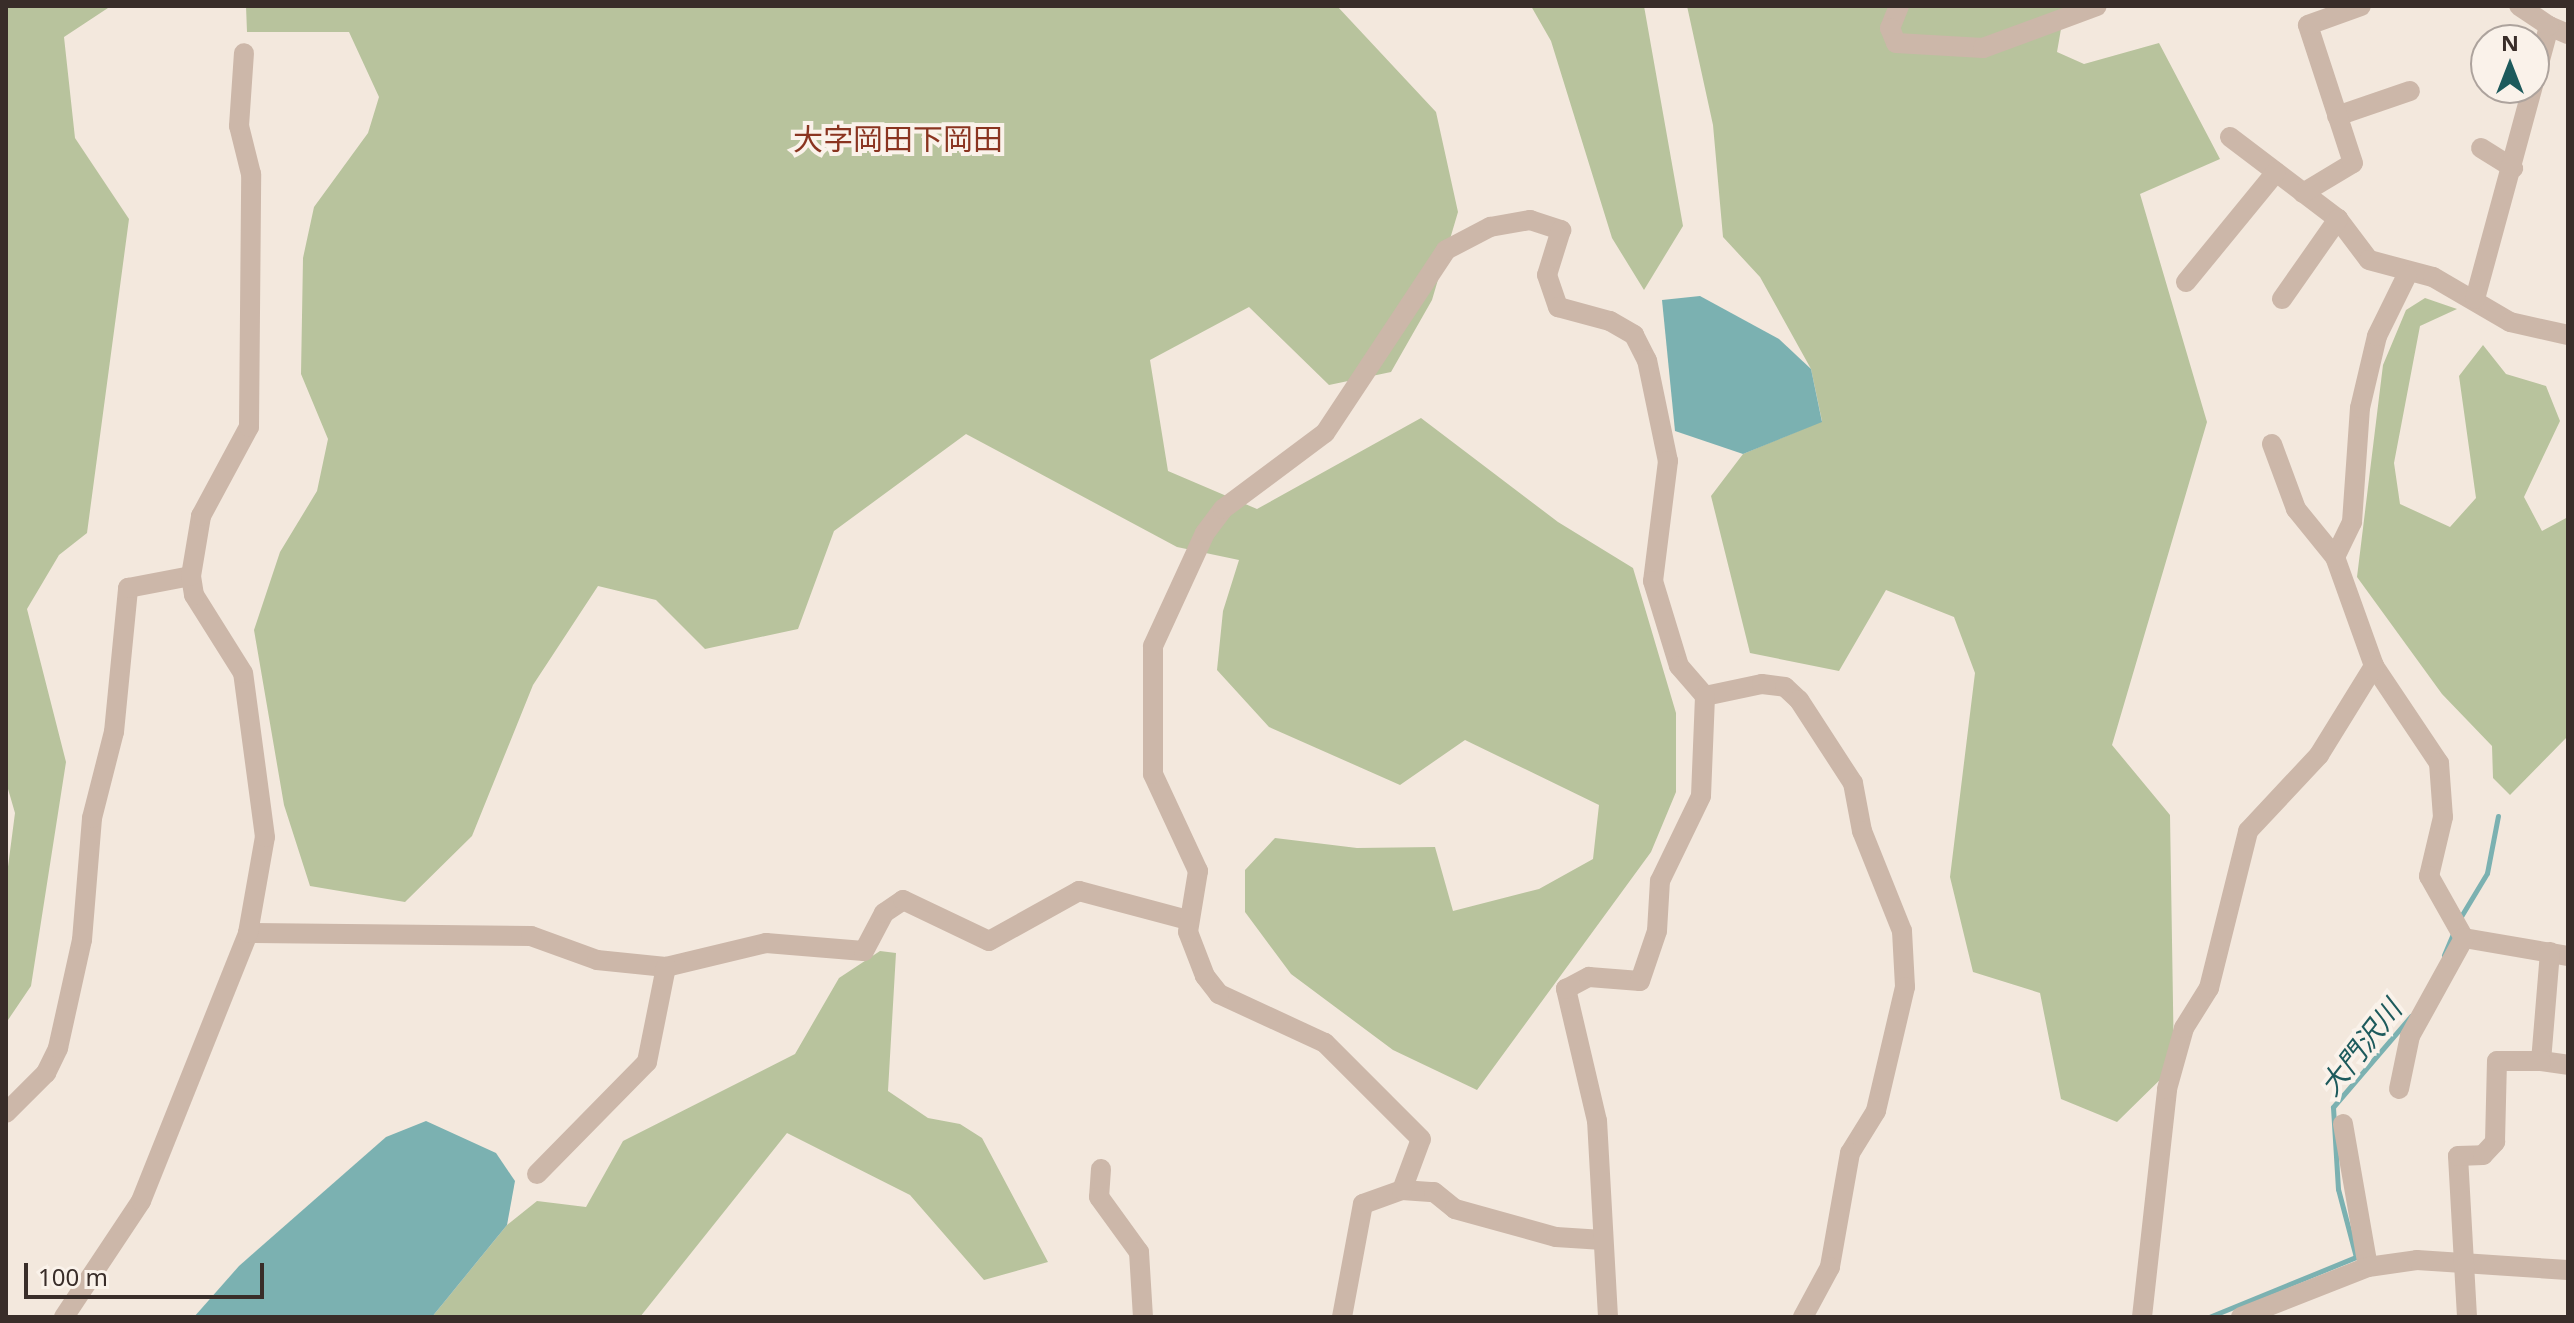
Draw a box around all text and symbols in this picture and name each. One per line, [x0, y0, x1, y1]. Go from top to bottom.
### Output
north arrow [2470, 24, 2550, 104]
text: N [2501, 27, 2519, 57]
district label: 大字岡田下岡田 [793, 121, 1003, 157]
water label: 大門沢川 [2312, 993, 2408, 1101]
scale bar [28, 1247, 268, 1297]
text: 100 m [38, 1260, 108, 1293]

